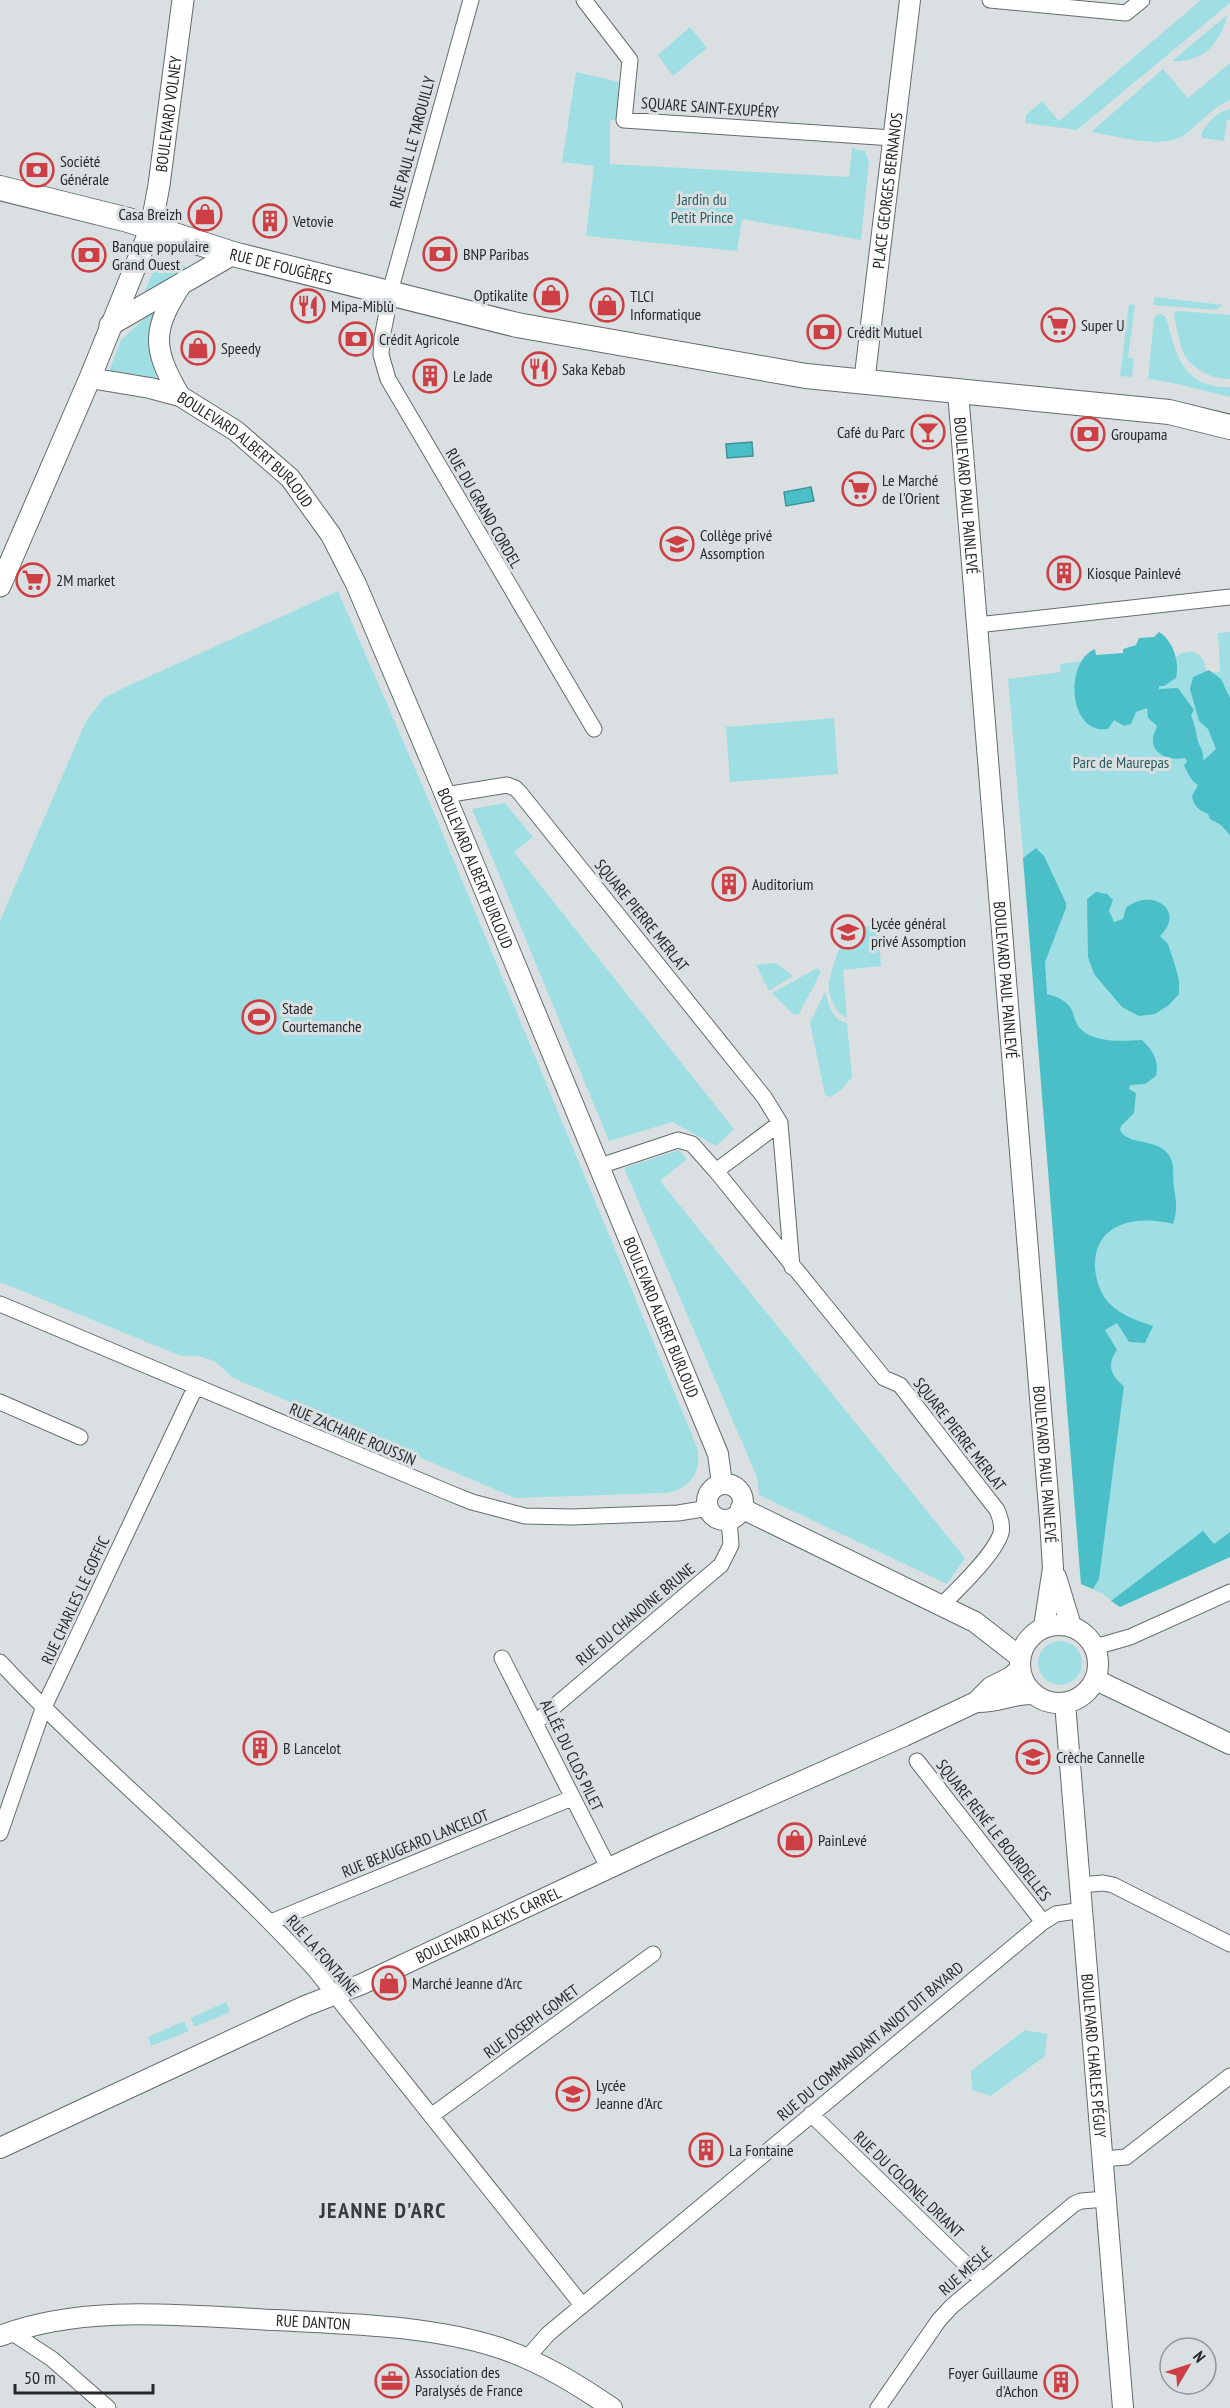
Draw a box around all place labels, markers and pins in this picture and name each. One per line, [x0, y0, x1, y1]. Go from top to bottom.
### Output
place label: Société Générale [60, 151, 109, 189]
bank icon: Société Générale [19, 152, 55, 188]
shop icon: Casa Breizh [187, 196, 223, 232]
building icon: Vetovie [252, 203, 288, 239]
place label: Casa Breizh [118, 204, 182, 224]
place label: Vetovie [292, 211, 334, 231]
place label: Banque populaire Grand Ouest [112, 236, 209, 274]
bank icon: BNP Paribas [422, 236, 458, 272]
bank icon: Banque populaire Grand Ouest [71, 237, 107, 273]
place label: BNP Paribas [463, 244, 529, 264]
shop icon: Optikalite [533, 277, 569, 313]
place label: Optikalite [474, 285, 528, 305]
place label: TLCI Informatique [630, 286, 701, 324]
shop icon: TLCI Informatique [589, 287, 625, 323]
restaurant icon: Mipa-Miblù [290, 288, 326, 324]
place label: Mipa-Miblù [331, 296, 394, 316]
supermarket icon: Super U [1040, 307, 1076, 343]
bank icon: Crédit Mutuel [806, 314, 842, 350]
place label: Super U [1081, 315, 1124, 335]
bank icon: Crédit Agricole [338, 321, 374, 357]
place label: Crédit Mutuel [847, 322, 922, 342]
place label: Crédit Agricole [379, 329, 460, 349]
shop icon: Speedy [180, 330, 216, 366]
place label: Speedy [221, 338, 261, 358]
restaurant icon: Saka Kebab [521, 351, 557, 387]
building icon: Le Jade [412, 358, 448, 394]
place label: Saka Kebab [562, 359, 625, 379]
place label: Le Jade [453, 366, 493, 386]
bar icon: Café du Parc [910, 414, 946, 450]
bank icon: Groupama [1070, 416, 1106, 452]
place label: Café du Parc [837, 422, 905, 442]
place label: Groupama [1111, 424, 1167, 444]
place label: Le Marché de l'Orient [882, 470, 940, 508]
supermarket icon: Le Marché de l'Orient [841, 471, 877, 507]
place label: Collège privé Assomption [700, 525, 772, 563]
school or university icon: Collège privé Assomption [659, 526, 695, 562]
building icon: Kiosque Painlevé [1046, 555, 1082, 591]
supermarket icon: 2M market [15, 562, 51, 598]
place label: Kiosque Painlevé [1087, 563, 1181, 583]
place label: 2M market [56, 570, 116, 590]
building icon: Auditorium [711, 866, 747, 902]
place label: Auditorium [752, 874, 813, 894]
place label: Lycée général privé Assomption [871, 913, 966, 951]
school or university icon: Lycée général privé Assomption [830, 914, 866, 950]
place label: Stade Courtemanche [282, 998, 362, 1036]
sports icon: Stade Courtemanche [241, 999, 277, 1035]
building icon: B Lancelot [242, 1730, 278, 1766]
place label: B Lancelot [283, 1738, 341, 1758]
school or university icon: Crèche Cannelle [1015, 1739, 1051, 1775]
place label: Crèche Cannelle [1056, 1747, 1145, 1767]
shop icon: PainLevé [777, 1822, 813, 1858]
place label: PainLevé [818, 1830, 867, 1850]
shop icon: Marché Jeanne d'Arc [371, 1965, 407, 2001]
place label: Marché Jeanne d'Arc [412, 1973, 523, 1993]
place label: Lycée Jeanne d'Arc [595, 2075, 663, 2113]
school or university icon: Lycée Jeanne d'Arc [555, 2076, 591, 2112]
building icon: La Fontaine [688, 2132, 724, 2168]
place label: La Fontaine [729, 2140, 794, 2160]
place label: Association des Paralysés de France [415, 2362, 523, 2400]
office icon: Association des Paralysés de France [374, 2363, 410, 2399]
place label: Foyer Guillaume d'Achon [948, 2363, 1038, 2401]
building icon: Foyer Guillaume d'Achon [1043, 2364, 1079, 2400]

